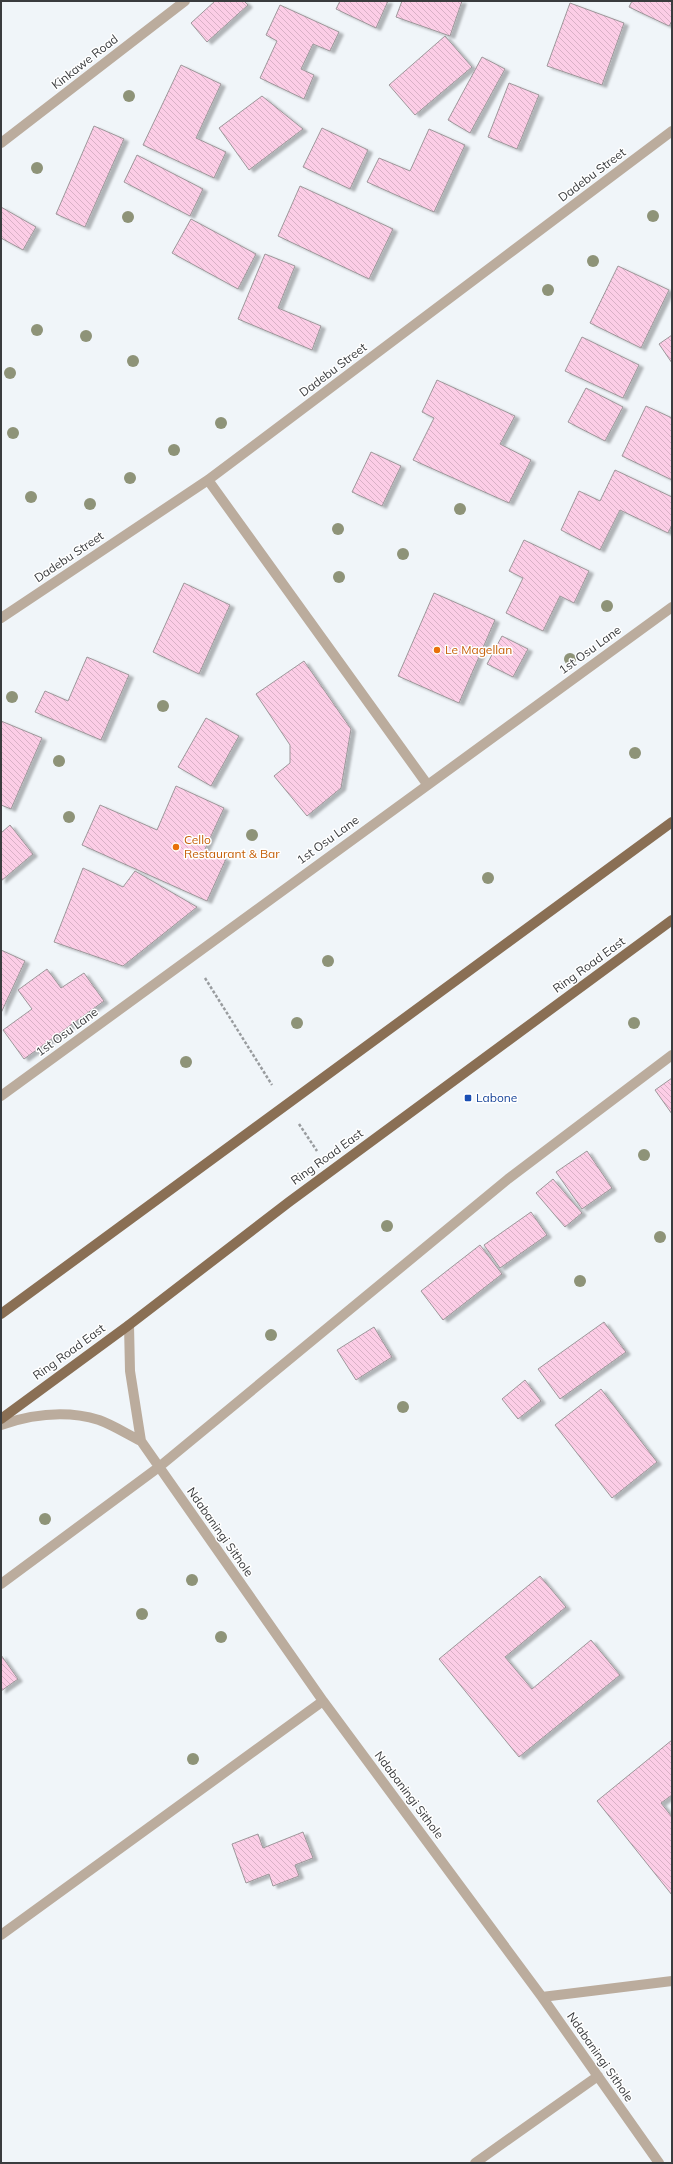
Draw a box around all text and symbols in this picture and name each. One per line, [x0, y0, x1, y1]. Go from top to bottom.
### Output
street label: Kinkawe Road [48, 31, 121, 92]
street label: Dadebu Street [555, 144, 628, 205]
street label: Dadebu Street [296, 339, 369, 400]
street label: Dadebu Street [31, 528, 106, 585]
street label: 1st Osu Lane [556, 622, 624, 677]
place label: Le Magellan [445, 642, 512, 657]
marker: Le Magellan [432, 645, 442, 655]
street label: 1st Osu Lane [294, 812, 362, 867]
place label: Cello Restaurant & Bar [184, 832, 280, 861]
marker: Cello Restaurant & Bar [171, 842, 181, 852]
street label: Ring Road East [550, 933, 628, 996]
street label: 1st Osu Lane [33, 1004, 101, 1059]
place label: Labone [476, 1090, 517, 1105]
marker: Labone [463, 1093, 473, 1103]
street label: Ring Road East [288, 1125, 366, 1188]
street label: Ring Road East [30, 1320, 108, 1383]
street label: Ndabaningi Sithole [184, 1484, 257, 1579]
street label: Ndabaningi Sithole [372, 1748, 447, 1841]
street label: Ndabaningi Sithole [564, 2009, 637, 2104]

